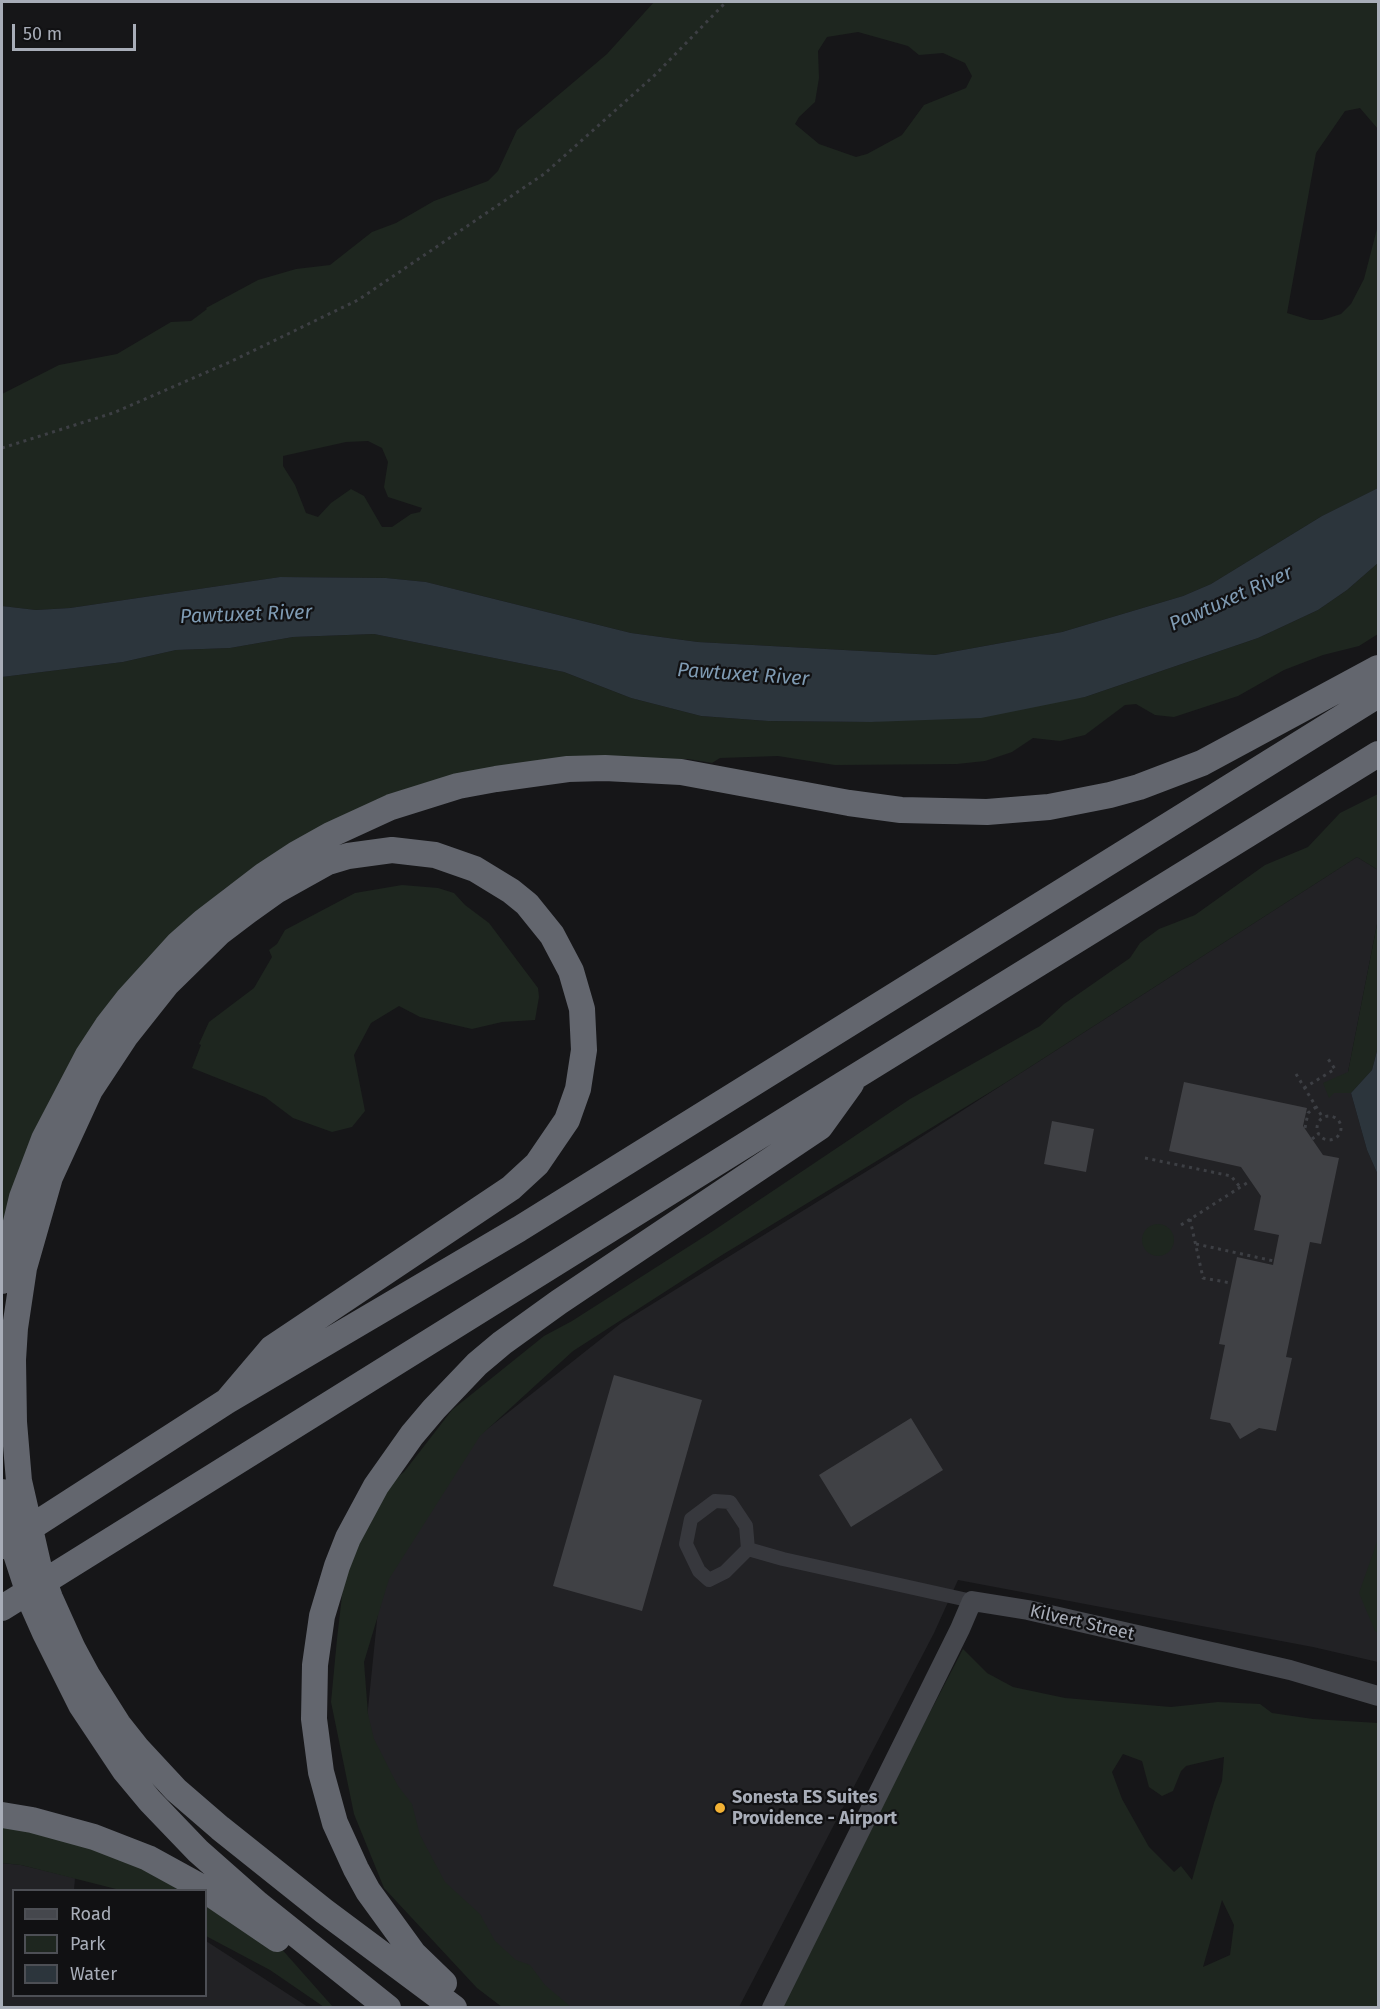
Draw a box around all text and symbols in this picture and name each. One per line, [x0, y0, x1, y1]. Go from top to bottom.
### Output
scale bar [15, 12, 140, 50]
text: 50 m [23, 23, 62, 45]
water label: Pawtuxet River [1166, 561, 1296, 637]
water label: Pawtuxet River [179, 601, 313, 629]
water label: Pawtuxet River [676, 658, 810, 692]
street label: Kilvert Street [1028, 1601, 1136, 1645]
place label: Sonesta ES Suites Providence - Airport [732, 1787, 897, 1830]
marker: Sonesta ES Suites Providence - Airport [713, 1801, 727, 1815]
legend [12, 1889, 207, 1997]
text: Road [70, 1903, 112, 1925]
text: Park [70, 1933, 105, 1955]
text: Water [70, 1963, 117, 1985]

